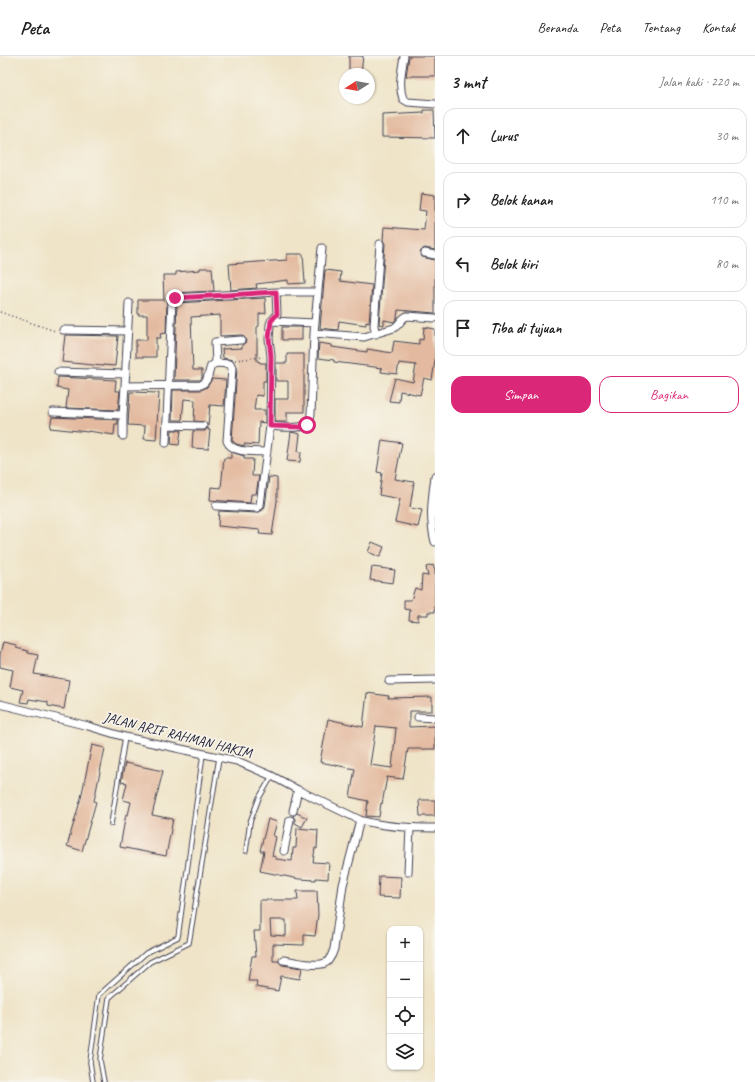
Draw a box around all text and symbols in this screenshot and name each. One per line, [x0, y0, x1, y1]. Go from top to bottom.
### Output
text: Peta [20, 16, 49, 40]
text: Beranda [538, 19, 578, 36]
text: Peta [600, 19, 621, 36]
text: Tentang [643, 19, 680, 36]
text: Kontak [702, 19, 735, 36]
north arrow [339, 68, 375, 104]
text: 3 mnt [451, 72, 486, 93]
text: Jalan kaki · 220 m [659, 74, 739, 90]
icon: ahead [452, 125, 474, 147]
text: Lurus [490, 127, 518, 146]
text: 30 m [716, 128, 738, 144]
icon: right [452, 189, 474, 211]
text: Belok kanan [490, 191, 553, 210]
text: 110 m [710, 192, 738, 208]
icon: left [452, 253, 474, 275]
text: Belok kiri [490, 255, 537, 274]
text: 80 m [716, 256, 738, 272]
route end [166, 289, 184, 307]
icon: arrive [452, 317, 474, 339]
text: Tiba di tujuan [490, 319, 561, 338]
button: Simpan [451, 376, 591, 413]
button: Bagikan [599, 376, 739, 413]
route start [298, 416, 316, 434]
street label: JALAN ARIF RAHMAN HAKIM [101, 708, 255, 762]
map controls [387, 926, 423, 1070]
button: + [387, 926, 423, 962]
button: − [387, 962, 423, 998]
button: locate [387, 998, 423, 1034]
button: layers [387, 1034, 423, 1070]

